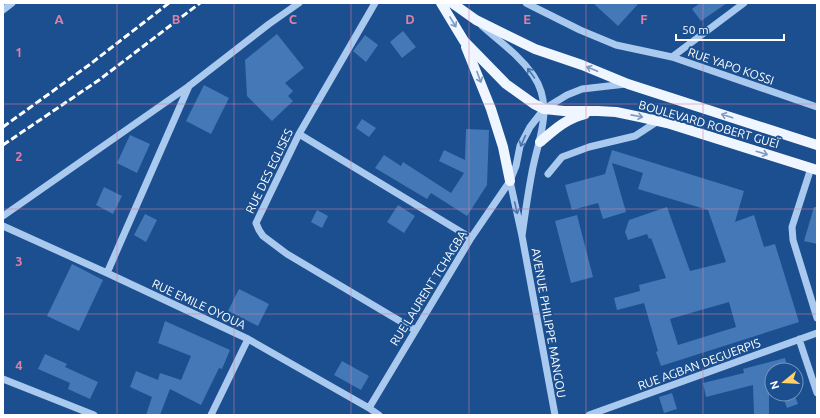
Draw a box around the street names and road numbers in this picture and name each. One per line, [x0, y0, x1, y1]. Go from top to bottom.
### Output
street label: RUE YAPO KOSSI [686, 45, 776, 87]
street label: BOULEVARD ROBERT GUEÏ [637, 98, 782, 151]
street label: RUE DES EGLISES [243, 127, 295, 215]
street label: RUE LAURENT TCHAGBA [387, 228, 469, 348]
street label: AVENUE PHILIPPE MANGOU [529, 247, 569, 399]
street label: RUE EMILE OYOUA [150, 277, 248, 331]
street label: RUE AGBAN DEGUERPIS [636, 336, 762, 392]

